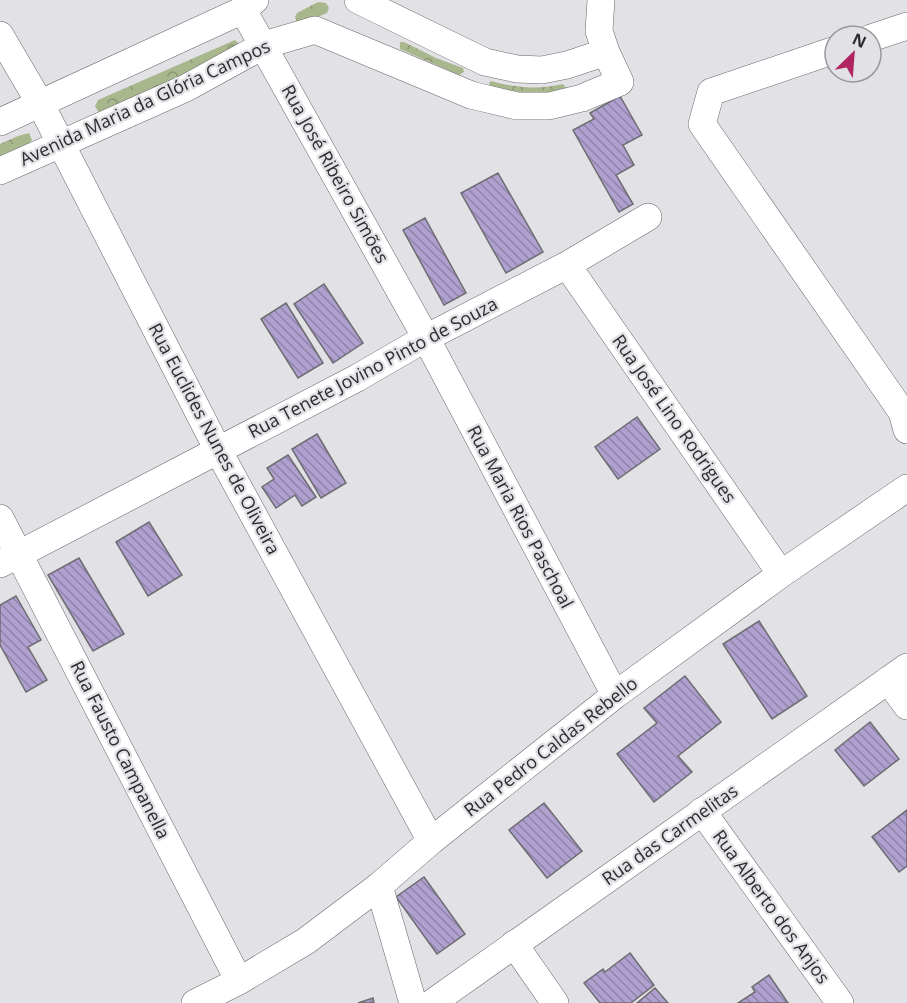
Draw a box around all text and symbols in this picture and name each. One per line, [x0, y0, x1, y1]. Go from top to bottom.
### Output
north arrow [823, 24, 883, 84]
text: N [849, 28, 870, 53]
street label: Avenida Maria da Glória Campos [15, 33, 274, 171]
street label: Rua José Ribeiro Simões [277, 80, 395, 267]
street label: Rua Tenete Jovino Pinto de Souza [244, 291, 501, 443]
street label: Rua Euclides Nunes de Oliveira [144, 319, 286, 558]
street label: Rua José Lino Rodrigues [607, 329, 742, 508]
street label: Rua Maria Rios Paschoal [462, 421, 579, 612]
street label: Rua Fausto Campanella [65, 656, 176, 843]
street label: Rua Pedro Caldas Rebello [459, 671, 642, 822]
street label: Rua das Carmelitas [597, 778, 742, 890]
street label: Rua Alberto dos Anjos [708, 825, 836, 988]

